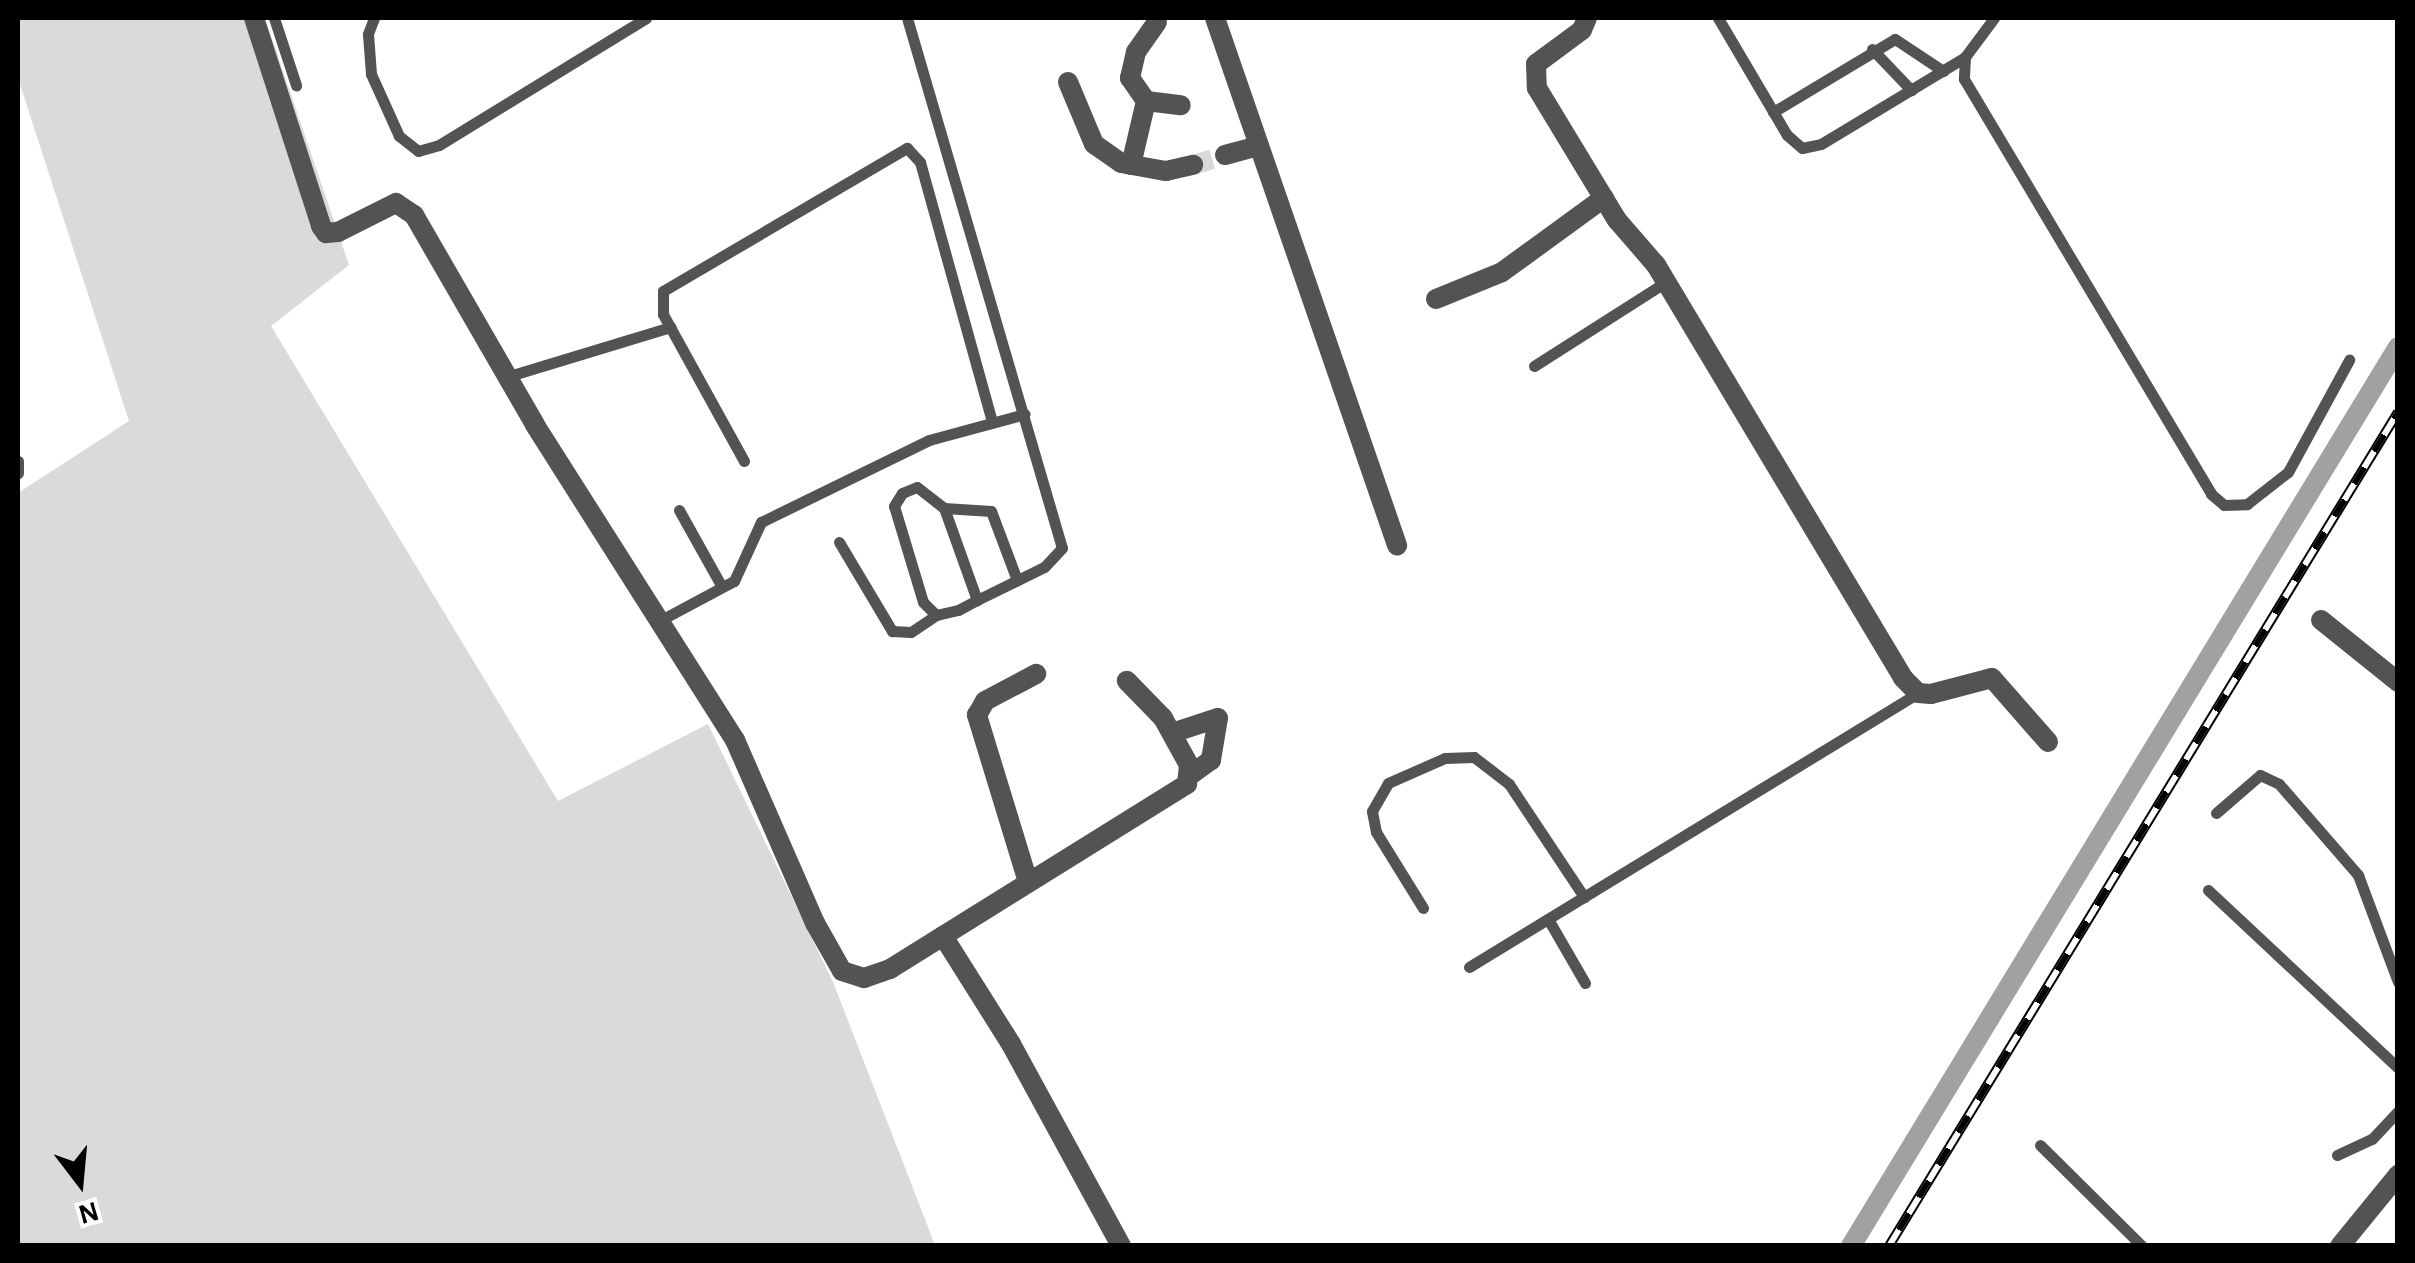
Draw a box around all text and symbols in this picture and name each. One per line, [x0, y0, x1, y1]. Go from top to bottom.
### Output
north arrow [30, 1133, 130, 1233]
text: N [75, 1196, 101, 1228]

